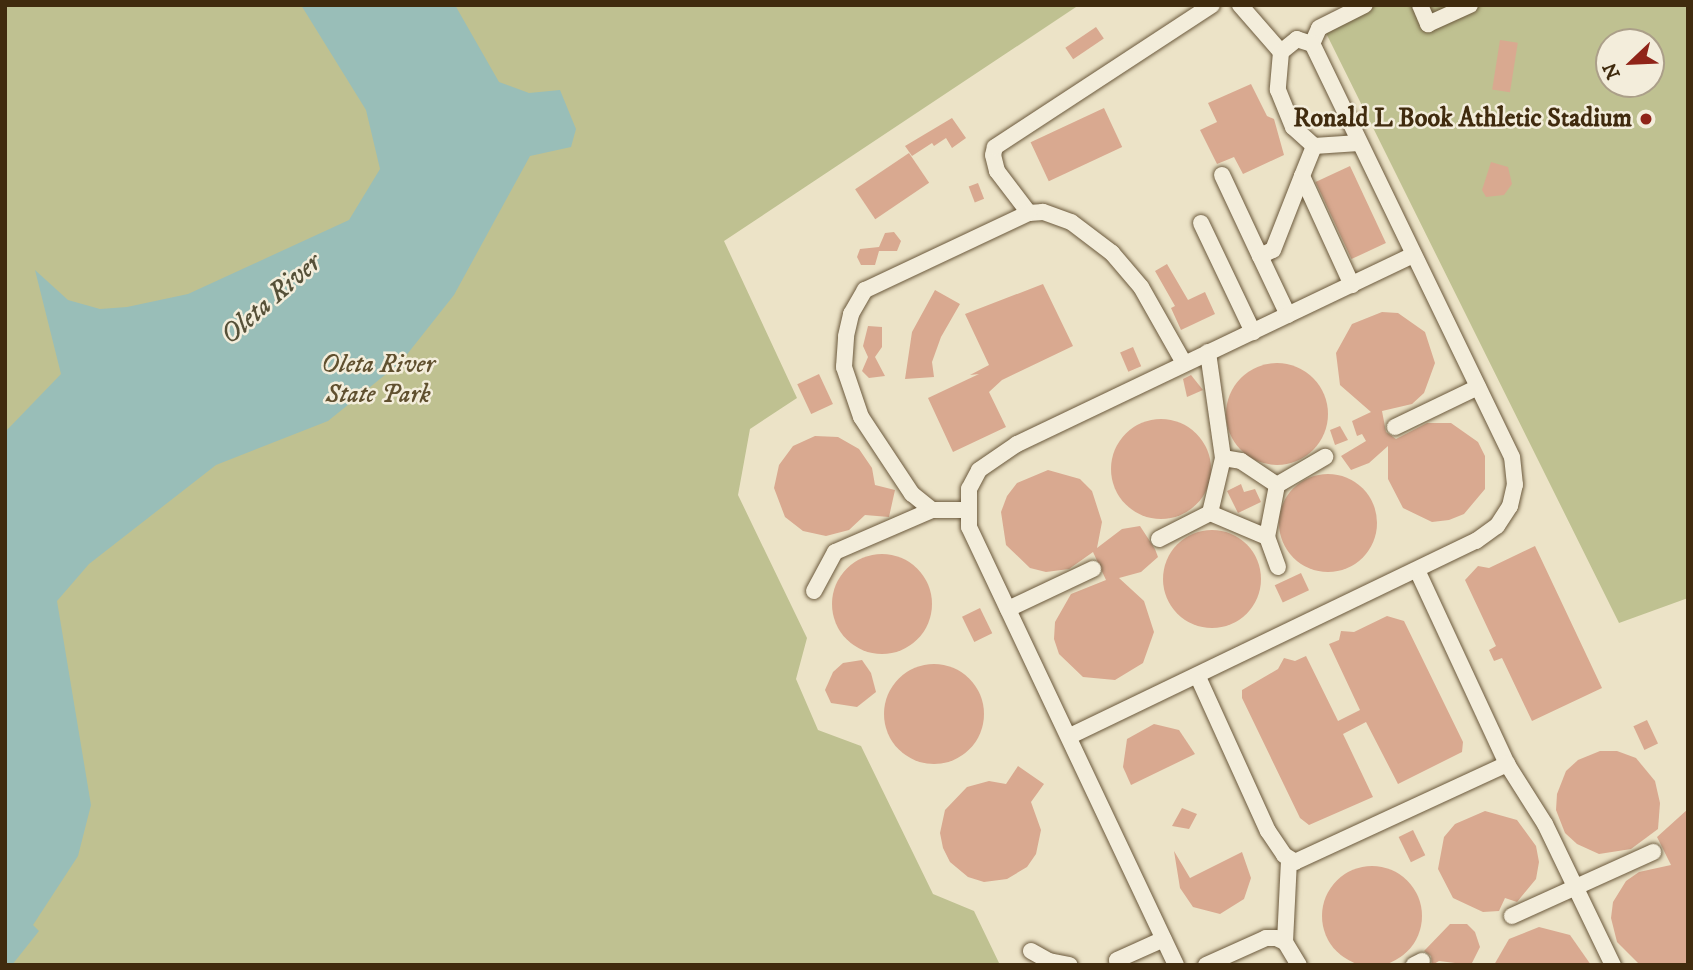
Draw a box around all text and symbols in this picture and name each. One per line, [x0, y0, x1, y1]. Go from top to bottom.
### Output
north arrow [1595, 28, 1665, 98]
text: N [1598, 59, 1626, 82]
place label: Ronald L Book Athletic Stadium [1293, 103, 1632, 135]
marker: Ronald L Book Athletic Stadium [1638, 111, 1654, 127]
water label: Oleta River [214, 246, 328, 352]
park label: Oleta River State Park [321, 349, 435, 410]

